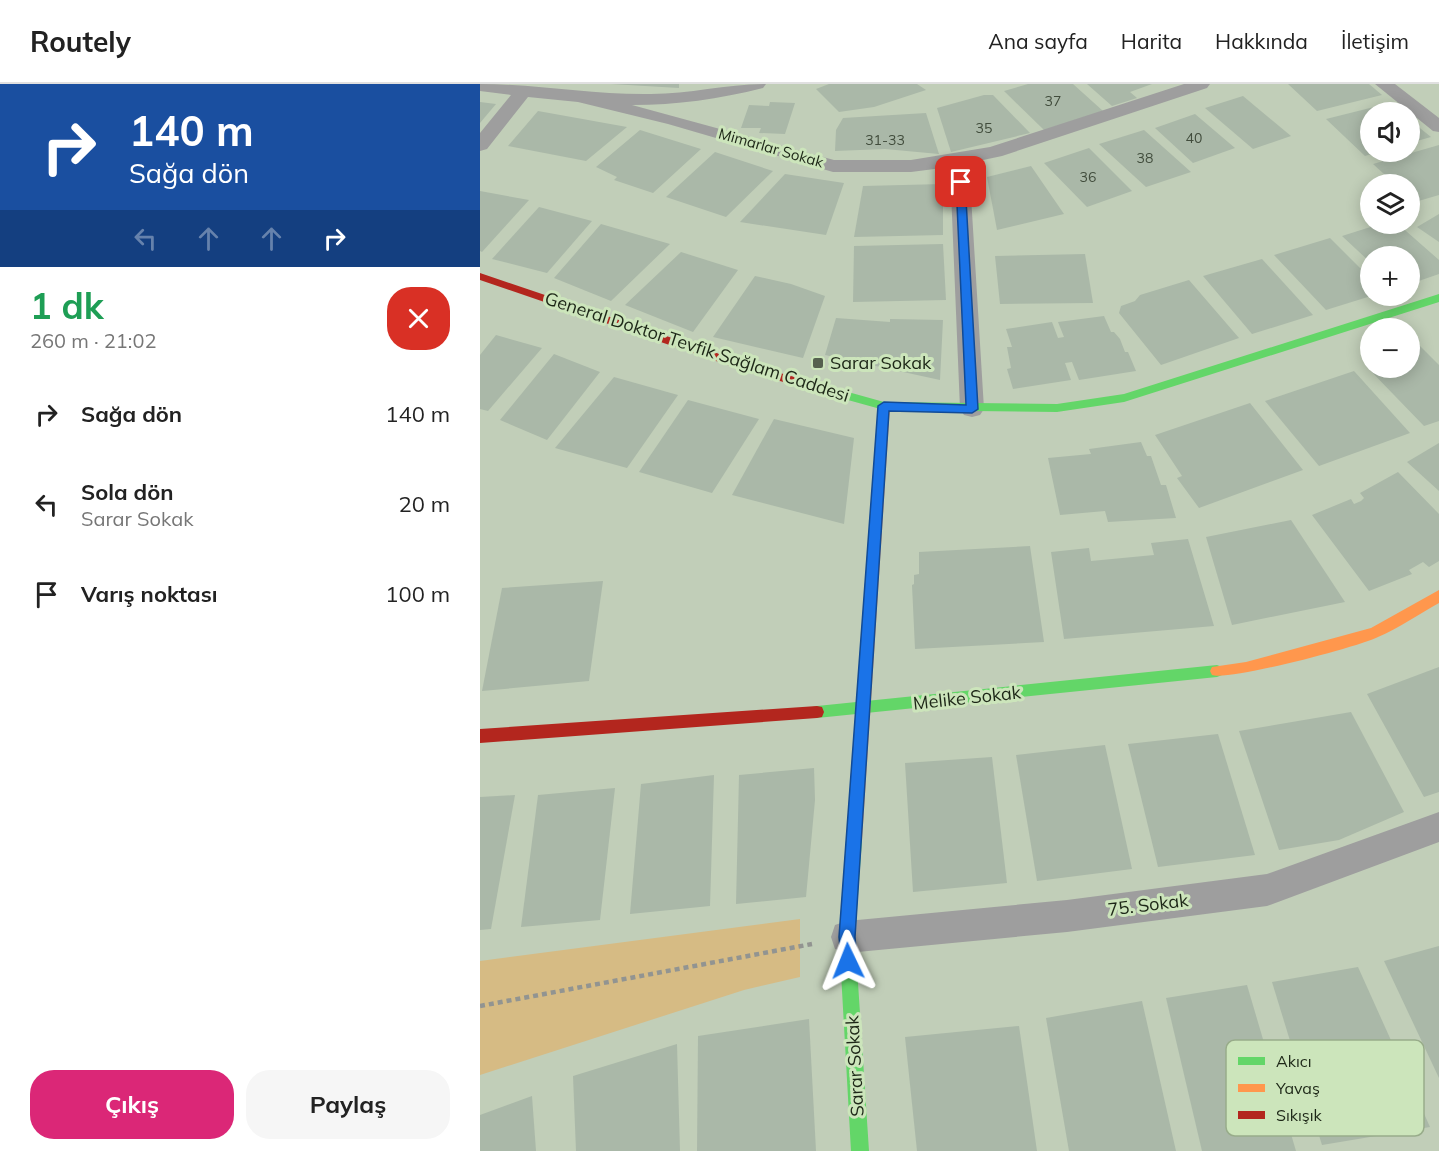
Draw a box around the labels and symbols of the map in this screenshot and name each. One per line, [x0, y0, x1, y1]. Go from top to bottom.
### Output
house number: 37 [1045, 92, 1061, 110]
house number: 35 [976, 119, 992, 137]
street label: Mimarlar Sokak [716, 123, 826, 172]
house number: 40 [1186, 129, 1202, 147]
house number: 31-33 [865, 131, 905, 149]
house number: 38 [1137, 149, 1153, 167]
pin [935, 156, 986, 207]
house number: 36 [1080, 168, 1096, 186]
street label: General Doktor Tevfik Sağlam Caddesi [542, 286, 852, 407]
place label: Sarar Sokak [830, 351, 932, 374]
marker: Sarar Sokak [811, 356, 825, 370]
street label: Melike Sokak [912, 680, 1023, 715]
street label: 75. Sokak [1106, 888, 1190, 921]
position arrow [816, 929, 880, 993]
street label: Sarar Sokak [840, 1014, 869, 1117]
legend [1226, 1040, 1424, 1136]
text: Akıcı [1276, 1051, 1312, 1071]
text: Yavaş [1275, 1078, 1320, 1098]
text: Sıkışık [1276, 1105, 1323, 1125]

